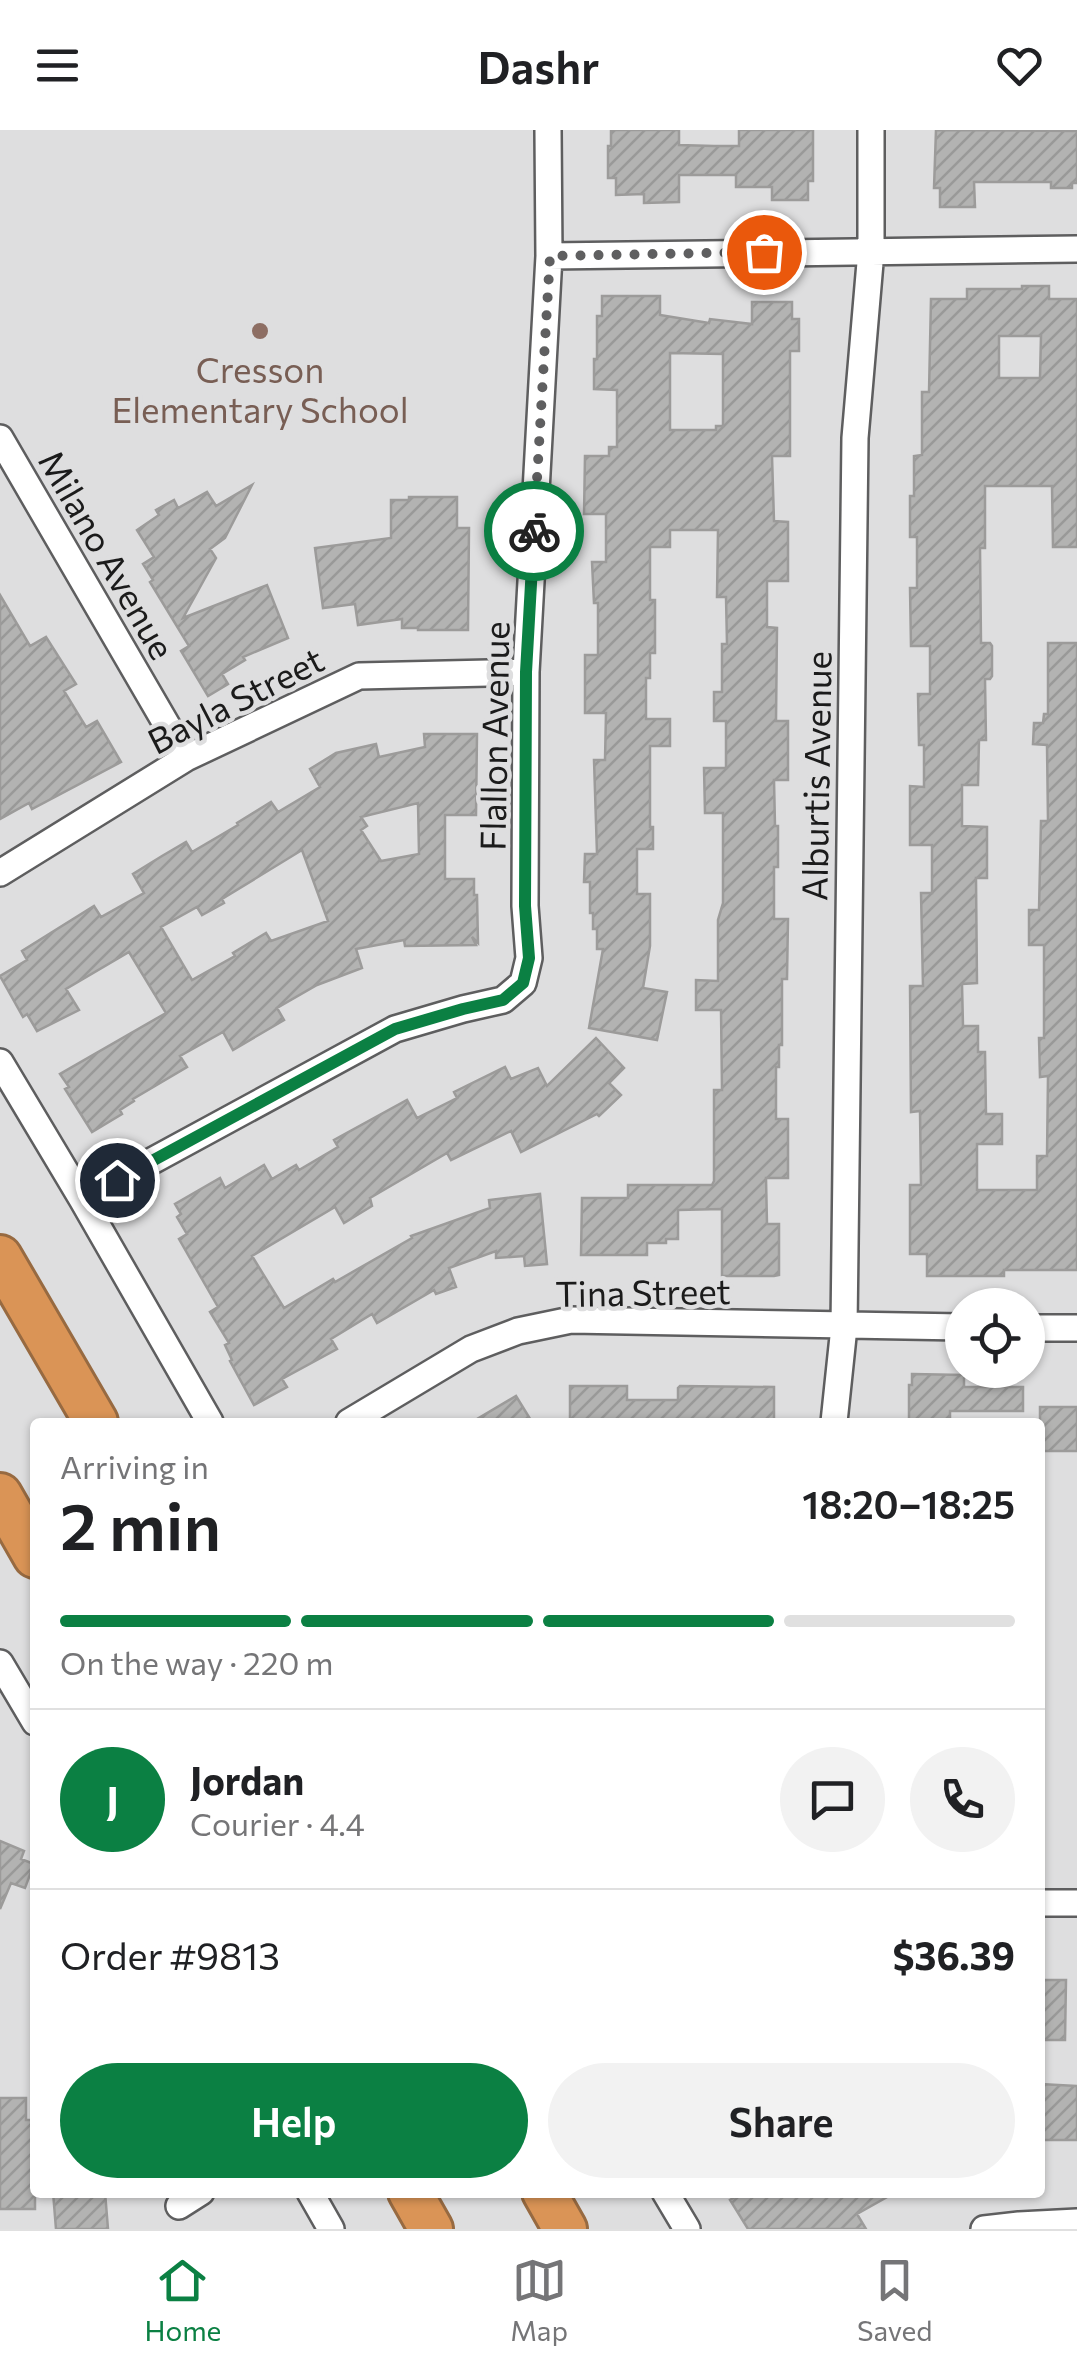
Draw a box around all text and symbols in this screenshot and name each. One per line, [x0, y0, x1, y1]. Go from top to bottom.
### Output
icon: menu [30, 38, 85, 93]
text: Dashr [478, 38, 599, 93]
icon: heart [992, 38, 1047, 93]
pin [722, 210, 807, 295]
icon: bag [737, 225, 792, 280]
marker: Cresson Elementary School [249, 320, 271, 342]
place label: Cresson Elementary School [111, 347, 409, 430]
street label: Milano Avenue [31, 442, 185, 666]
courier [484, 481, 584, 581]
icon: bike [507, 504, 562, 559]
street label: Flallon Avenue [470, 621, 516, 851]
street label: Bayla Street [140, 636, 330, 762]
street label: Alburtis Avenue [791, 651, 839, 901]
pin [75, 1138, 160, 1223]
icon: home [90, 1153, 145, 1208]
street label: Tina Street [555, 1268, 731, 1314]
map controls [945, 1288, 1045, 1388]
button: locate [945, 1288, 1045, 1388]
text: Arriving in [60, 1446, 209, 1486]
text: 18:20–18:25 [802, 1480, 1015, 1527]
text: 2 min [60, 1484, 221, 1563]
text: On the way · 220 m [60, 1642, 333, 1682]
button: chat [780, 1747, 885, 1852]
button: phone [910, 1747, 1015, 1852]
text: Jordan [190, 1756, 304, 1803]
text: J [106, 1776, 119, 1823]
text: Courier · 4.4 [190, 1803, 365, 1843]
text: Order #9813 [60, 1931, 280, 1978]
text: $36.39 [892, 1931, 1015, 1978]
button: Help [60, 2063, 528, 2178]
button: Share [548, 2063, 1015, 2178]
tab: Home [144, 2253, 221, 2347]
tab: Map [510, 2253, 568, 2347]
tab: Saved [857, 2253, 933, 2347]

